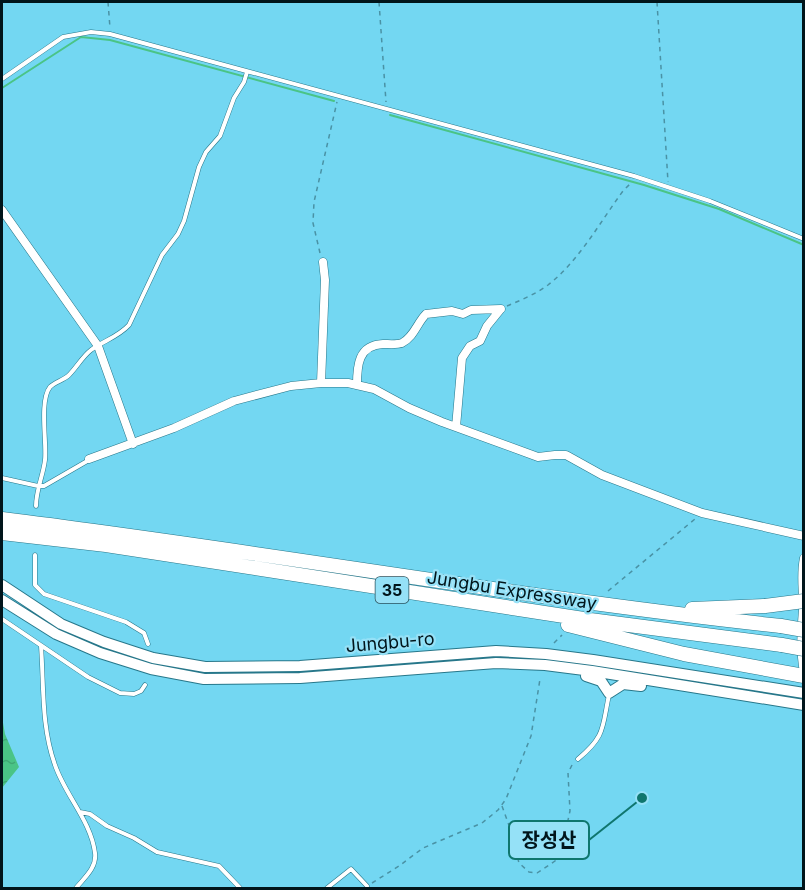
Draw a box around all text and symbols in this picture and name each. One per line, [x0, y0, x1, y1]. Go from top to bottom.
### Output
street label: Jungbu Expressway [426, 566, 598, 614]
road number: 35 [376, 577, 408, 603]
street label: Jungbu-ro [345, 628, 435, 656]
callout: 장성산 [509, 821, 589, 859]
text: 장성산 [521, 828, 577, 852]

